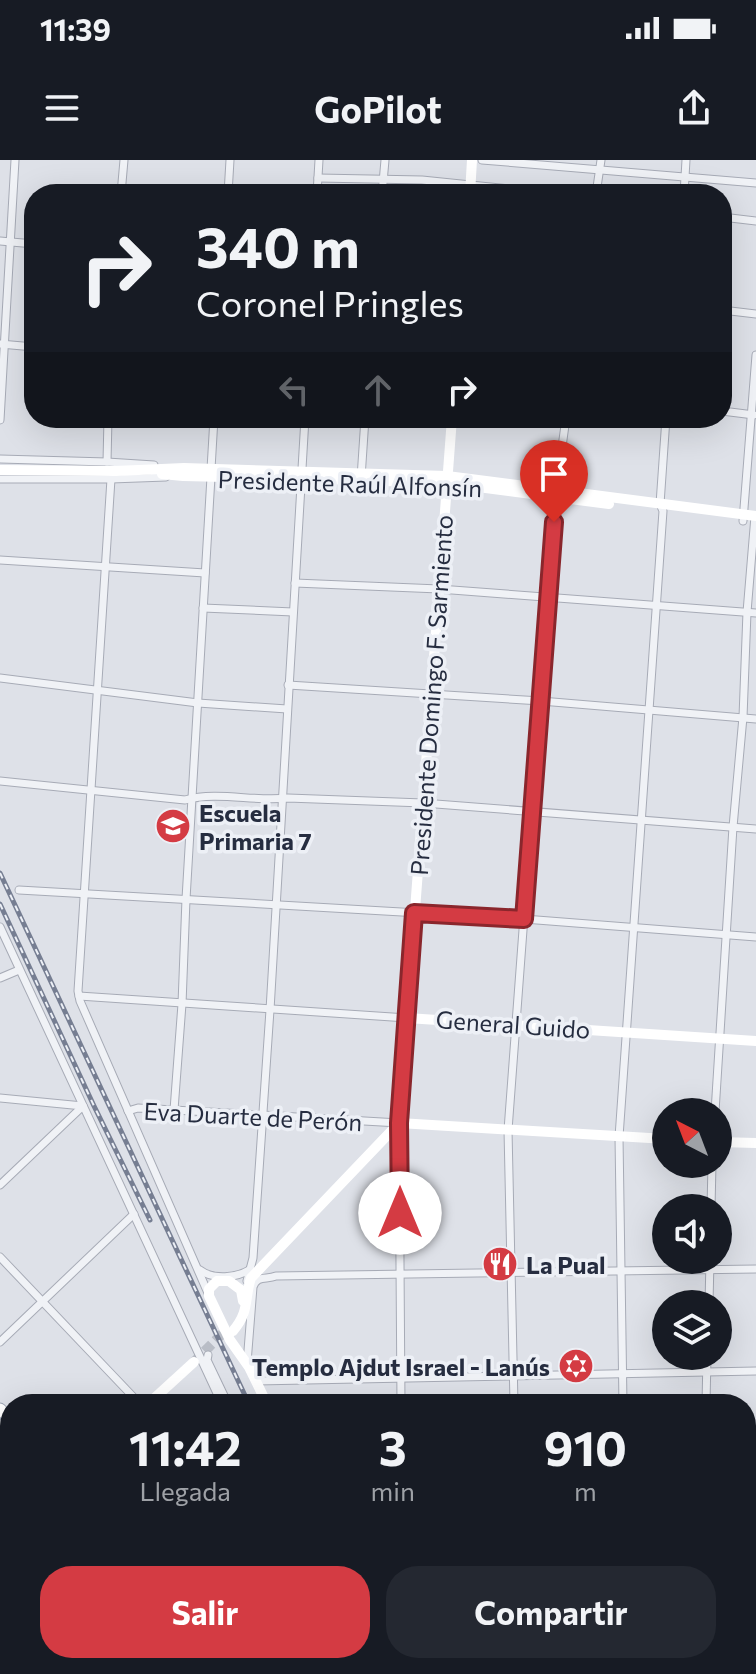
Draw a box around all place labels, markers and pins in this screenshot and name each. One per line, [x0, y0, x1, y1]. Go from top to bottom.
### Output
pin [520, 440, 588, 522]
place label: Escuela Primaria 7 [199, 798, 312, 855]
school or university icon: Escuela Primaria 7 [154, 807, 192, 845]
restaurant icon: La Pual [481, 1245, 519, 1283]
place label: La Pual [526, 1250, 606, 1279]
synagogue icon: Templo Ajdut Israel - Lanús [557, 1347, 595, 1385]
place label: Templo Ajdut Israel - Lanús [252, 1352, 550, 1381]

